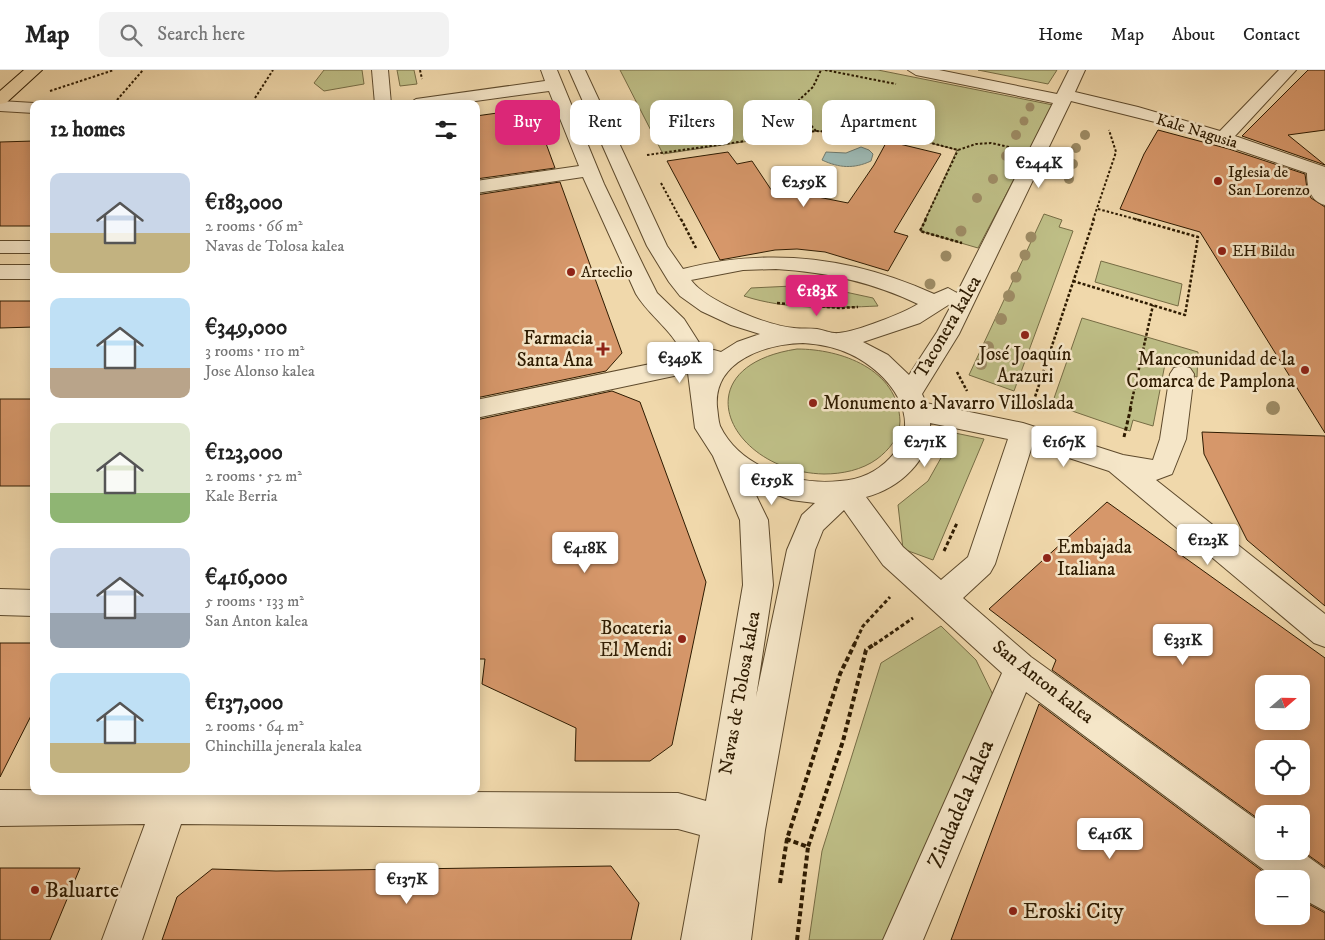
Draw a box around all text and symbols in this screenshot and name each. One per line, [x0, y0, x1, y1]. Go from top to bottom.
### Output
search box [99, 12, 449, 57]
text: Map [25, 20, 69, 50]
icon: search [117, 21, 145, 49]
text: Search here [157, 23, 245, 46]
text: Home [1038, 24, 1083, 46]
text: Map [1111, 24, 1144, 46]
text: About [1172, 24, 1215, 46]
text: Contact [1243, 24, 1300, 46]
chip: Buy [495, 100, 560, 145]
chip: Rent [570, 100, 640, 145]
chip: Filters [650, 100, 733, 145]
chip: New [743, 100, 812, 145]
chip: Apartment [822, 100, 935, 145]
street label: Kale Nagusia [1154, 109, 1240, 153]
icon: filters [432, 116, 460, 144]
text: 12 homes [50, 117, 125, 143]
pin: €244K [1004, 146, 1074, 189]
text: €244K [1016, 153, 1062, 173]
place label: Iglesia de San Lorenzo [1228, 162, 1310, 200]
pin: €259K [769, 166, 839, 208]
text: €259K [782, 172, 826, 192]
marker: Iglesia de San Lorenzo [1212, 175, 1224, 187]
text: €183,000 [205, 190, 283, 216]
icon: home [90, 193, 150, 253]
text: 2 rooms · 66 m² [205, 216, 303, 236]
text: Navas de Tolosa kalea [205, 236, 344, 256]
place label: EH Bildu [1232, 241, 1295, 261]
marker: EH Bildu [1216, 245, 1228, 257]
place label: Arteclio [581, 262, 633, 282]
marker: Arteclio [565, 266, 577, 278]
street label: Taconera kalea [909, 272, 987, 382]
pin: €183K [782, 274, 852, 317]
text: €183K [797, 281, 837, 301]
text: €349,000 [205, 315, 287, 341]
icon: home [90, 318, 150, 378]
place label: Farmacia Santa Ana [517, 327, 593, 372]
marker: José Joaquín Arazuri [1019, 329, 1031, 341]
text: 3 rooms · 110 m² [205, 341, 304, 361]
pin: €349K [645, 342, 715, 384]
marker: Farmacia Santa Ana [597, 343, 609, 355]
place label: José Joaquín Arazuri [977, 343, 1071, 388]
text: €349K [658, 348, 702, 368]
place label: Mancomunidad de la Comarca de Pamplona [1126, 348, 1295, 393]
text: Jose Alonso kalea [205, 361, 315, 381]
marker: Mancomunidad de la Comarca de Pamplona [1299, 364, 1311, 376]
place label: Monumento a Navarro Villoslada [823, 392, 1074, 415]
marker: Monumento a Navarro Villoslada [807, 397, 819, 409]
pin: €271K [890, 426, 960, 468]
pin: €167K [1029, 426, 1099, 468]
text: €271K [904, 432, 946, 452]
text: €167K [1042, 432, 1086, 452]
text: €123,000 [205, 440, 283, 466]
icon: home [90, 443, 150, 503]
pin: €159K [737, 464, 807, 506]
text: 2 rooms · 52 m² [205, 466, 302, 486]
text: €159K [751, 470, 793, 490]
text: Kale Berria [205, 486, 277, 506]
pin: €123K [1173, 524, 1243, 566]
text: €123K [1188, 530, 1228, 550]
pin: €418K [550, 532, 620, 574]
place label: Embajada Italiana [1057, 536, 1132, 581]
text: €418K [563, 538, 607, 558]
marker: Embajada Italiana [1041, 552, 1053, 564]
text: €416,000 [205, 565, 288, 591]
icon: home [90, 568, 150, 628]
text: 5 rooms · 133 m² [205, 591, 304, 611]
street label: Navas de Tolosa kalea [714, 610, 766, 776]
text: San Anton kalea [205, 611, 308, 631]
place label: Bocateria El Mendi [600, 617, 672, 662]
pin: €331K [1148, 624, 1218, 666]
text: €331K [1164, 630, 1202, 650]
marker: Bocateria El Mendi [676, 633, 688, 645]
street label: San Anton kalea [988, 635, 1098, 729]
north arrow [1255, 675, 1310, 730]
map controls [1255, 675, 1310, 925]
text: €137,000 [205, 690, 283, 716]
icon: home [90, 693, 150, 753]
text: 2 rooms · 64 m² [205, 716, 304, 736]
street label: Ziudadela kalea [922, 735, 1000, 872]
text: Chinchilla jenerala kalea [205, 736, 362, 756]
button: locate [1255, 740, 1310, 795]
button: + [1255, 805, 1310, 860]
pin: €416K [1075, 818, 1145, 860]
text: €416K [1088, 824, 1132, 844]
pin: €137K [372, 862, 442, 905]
text: €137K [387, 869, 427, 889]
button: − [1255, 870, 1310, 925]
place label: Baluarte [45, 877, 119, 904]
marker: Baluarte [29, 884, 41, 896]
place label: Eroski City [1023, 898, 1124, 925]
marker: Eroski City [1007, 905, 1019, 917]

